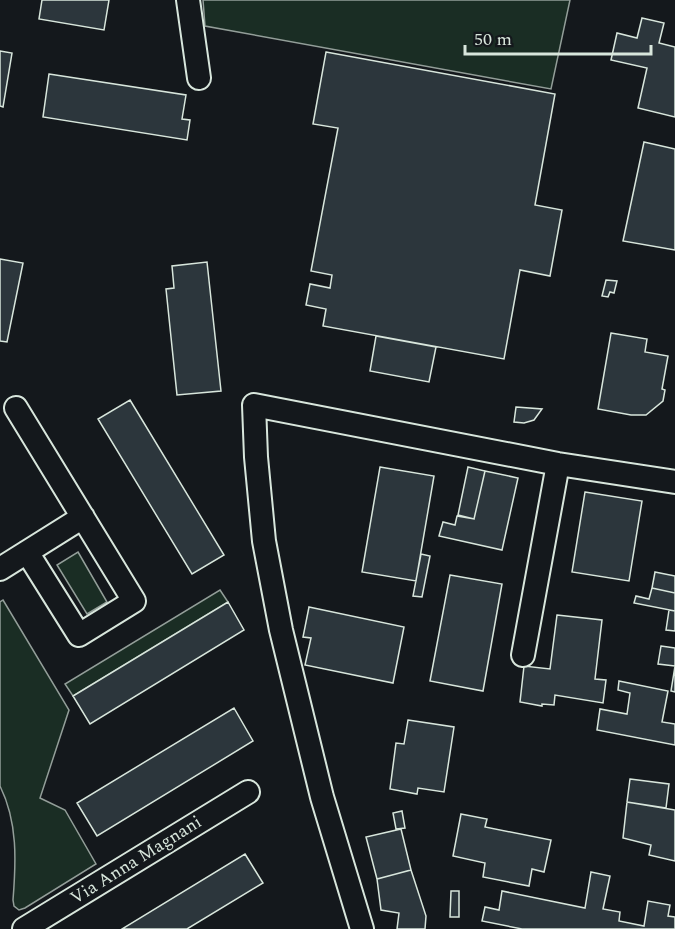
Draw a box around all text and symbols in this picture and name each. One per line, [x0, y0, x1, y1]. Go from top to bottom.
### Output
scale bar [465, 18, 651, 56]
text: 50 m [474, 26, 512, 53]
street label: Via Anna Magnani [65, 809, 207, 911]

